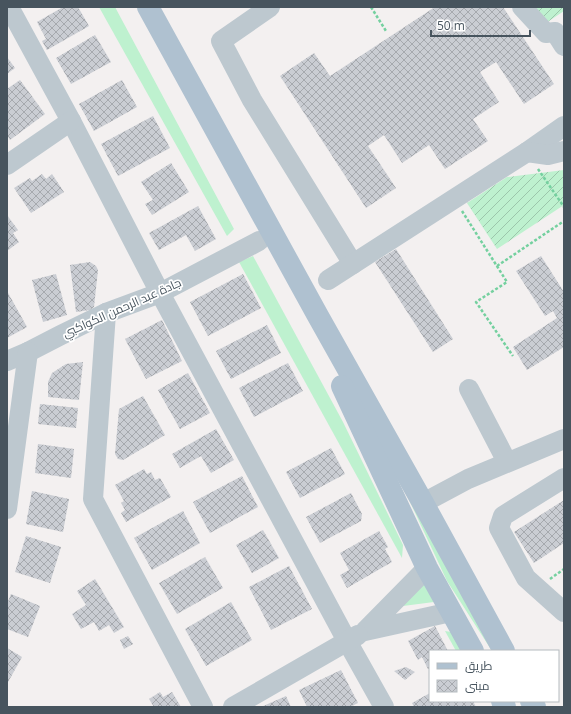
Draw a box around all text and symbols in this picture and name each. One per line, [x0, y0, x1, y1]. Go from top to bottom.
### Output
scale bar [431, 12, 530, 38]
text: 50 m [437, 17, 465, 34]
street label: جادة عبد الرحمن الكواكبي [60, 274, 185, 343]
legend [429, 650, 559, 702]
text: طريق [465, 657, 493, 674]
text: مبنى [465, 677, 490, 694]

